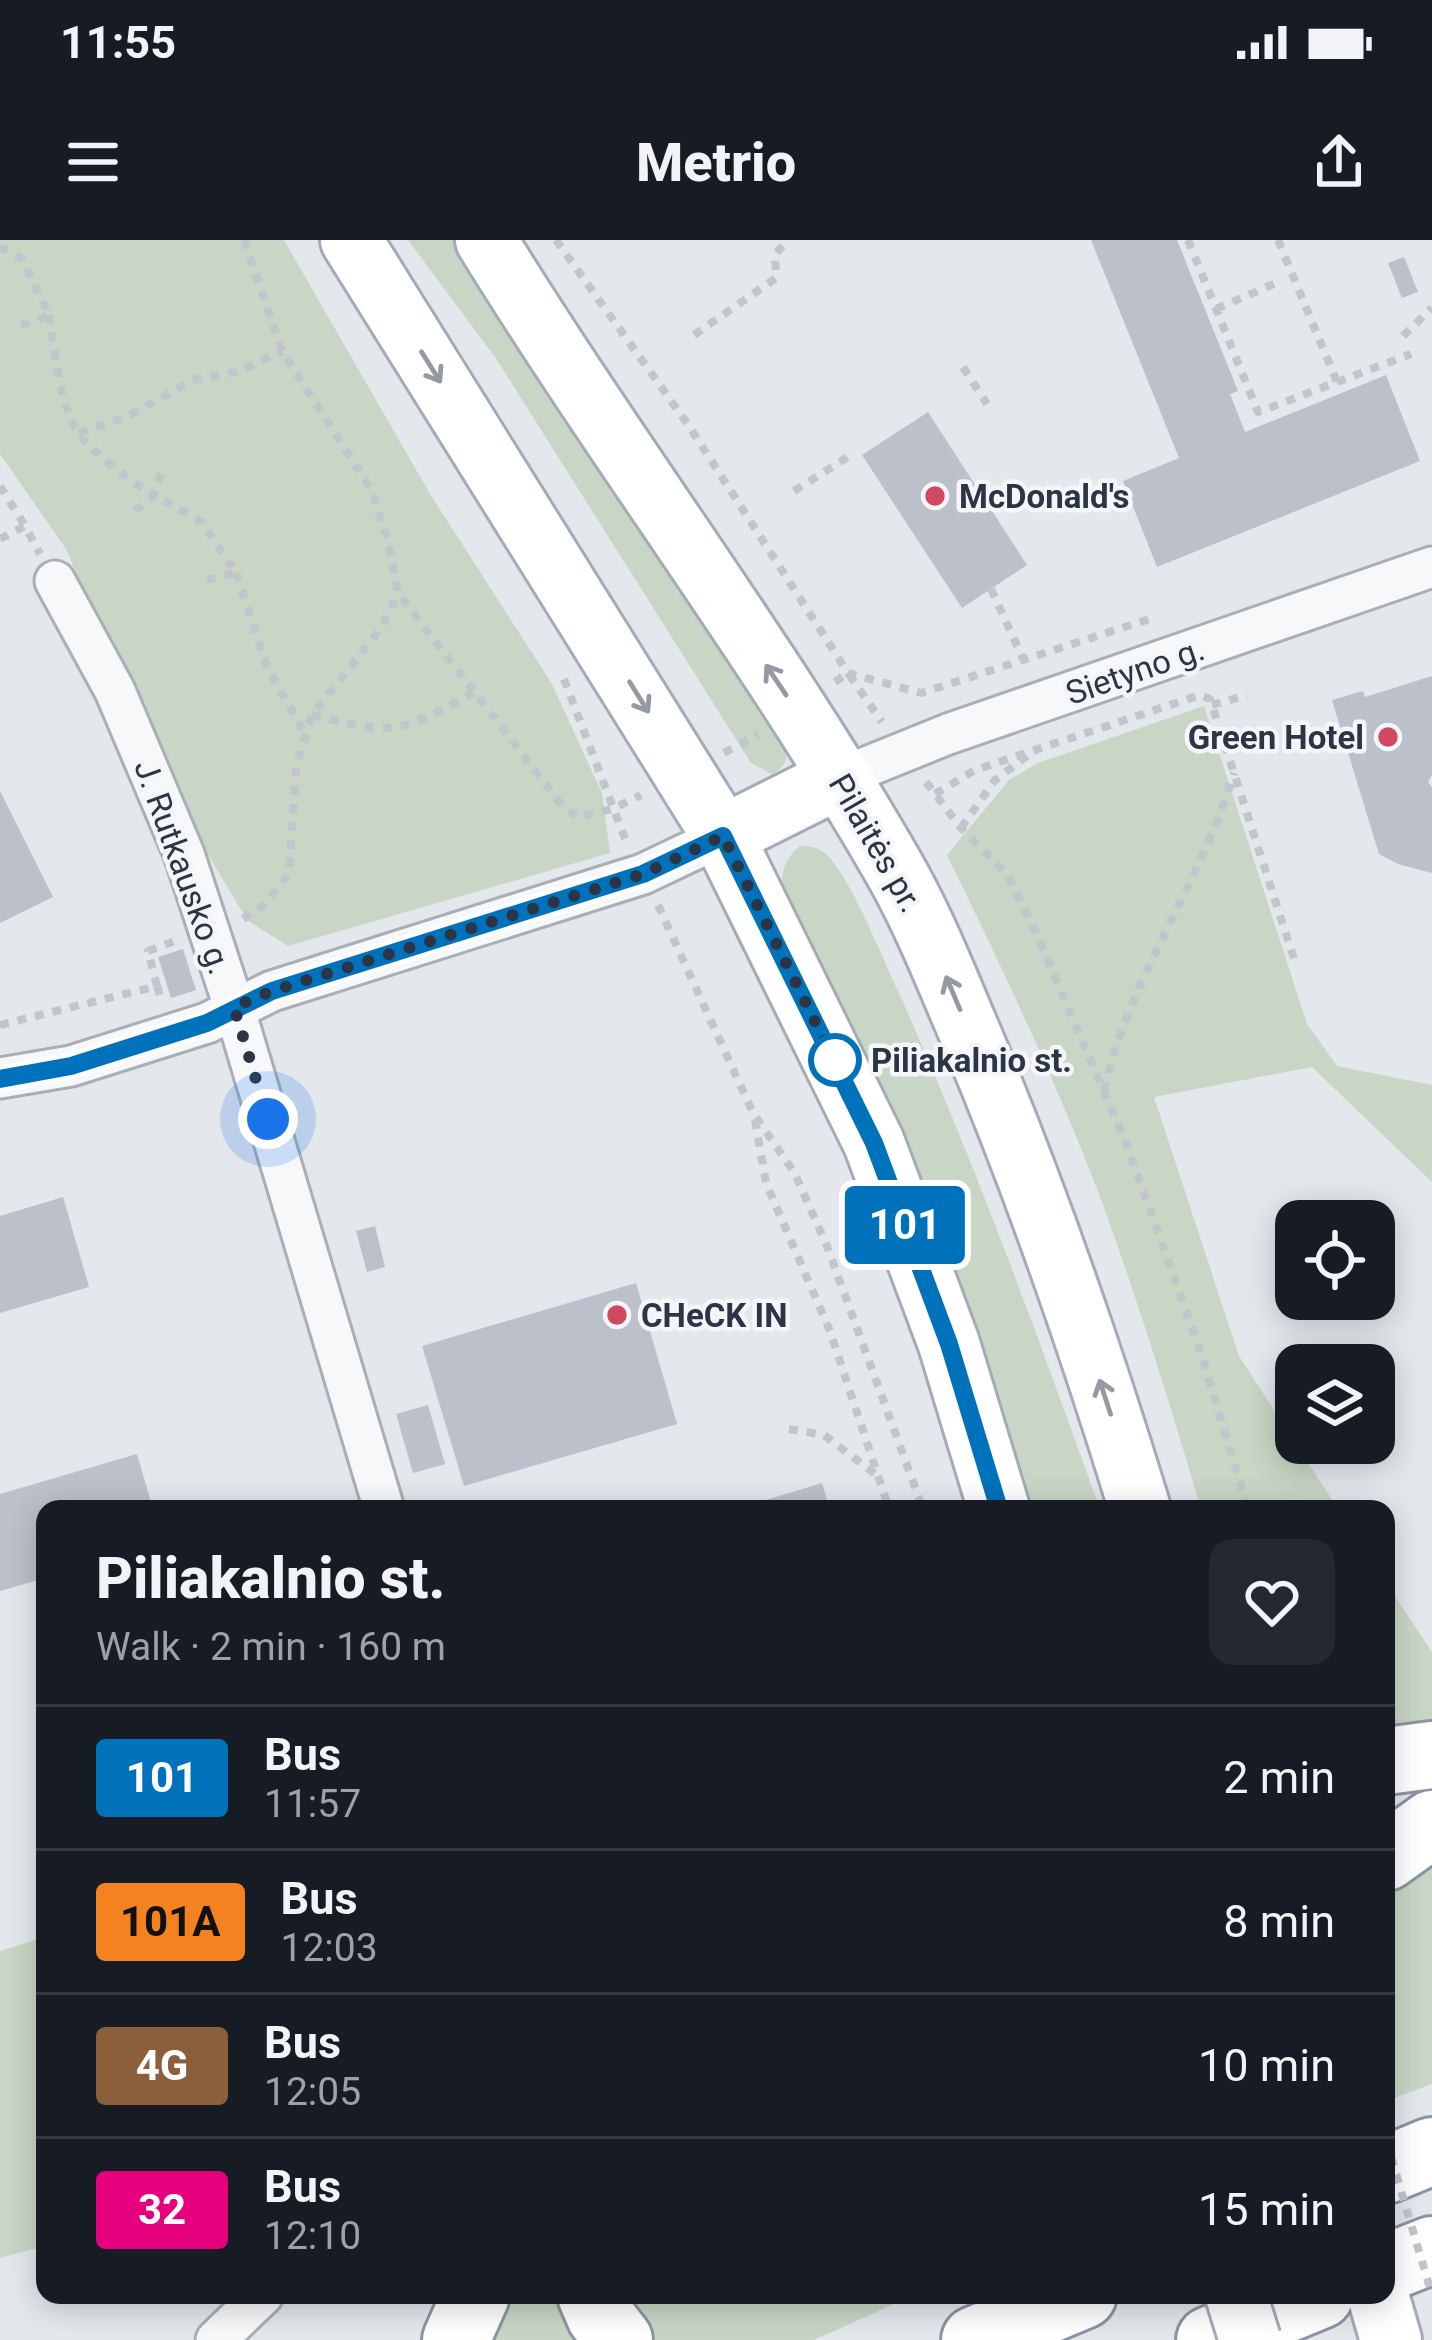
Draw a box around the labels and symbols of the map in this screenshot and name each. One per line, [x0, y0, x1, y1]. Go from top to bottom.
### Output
one-way arrow [419, 349, 443, 383]
place label: McDonald's [959, 477, 1129, 516]
marker: McDonald's [922, 483, 948, 509]
street label: Sietyno g. [1061, 629, 1209, 713]
one-way arrow [763, 663, 788, 697]
one-way arrow [627, 679, 651, 713]
place label: Green Hotel [1188, 718, 1364, 757]
marker: Green Hotel [1375, 724, 1401, 750]
street label: J. Rutkausko g. [126, 754, 240, 980]
street label: Pilaitės pr. [821, 767, 931, 919]
one-way arrow [940, 976, 962, 1012]
marker: Piliakalnio st. [810, 1035, 860, 1085]
place label: Piliakalnio st. [871, 1041, 1072, 1080]
your location [238, 1089, 298, 1149]
line badge: 101 [836, 1186, 974, 1264]
place label: CHeCK IN [641, 1296, 787, 1335]
marker: CHeCK IN [604, 1302, 630, 1328]
one-way arrow [1093, 1379, 1114, 1416]

